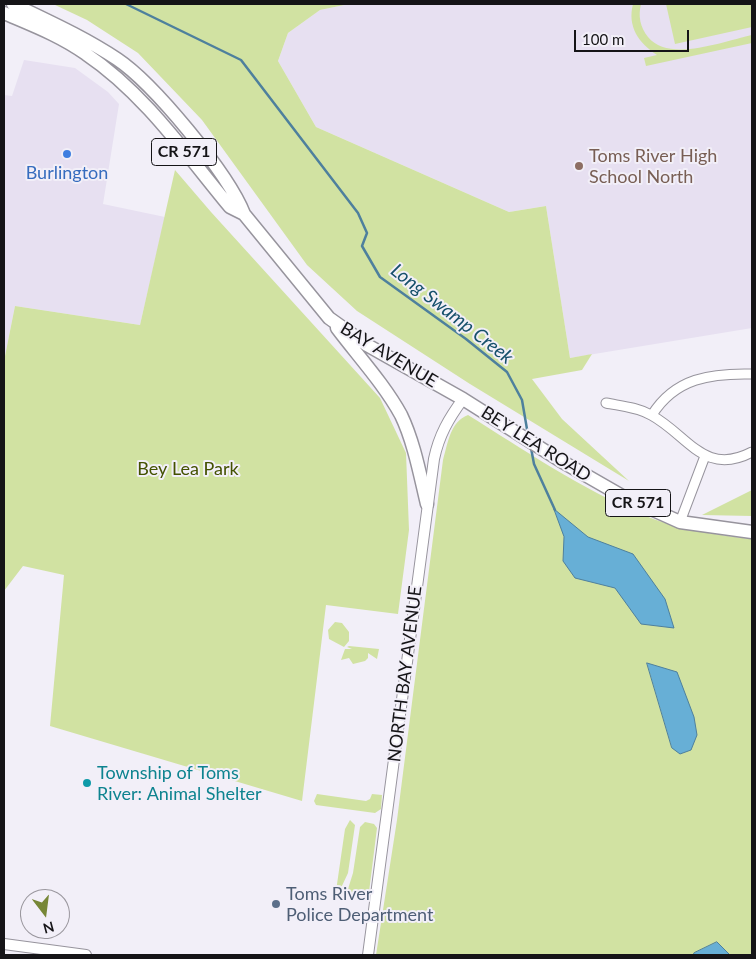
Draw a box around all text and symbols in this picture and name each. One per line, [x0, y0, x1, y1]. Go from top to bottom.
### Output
scale bar [576, 20, 691, 52]
text: 100 m [582, 30, 624, 48]
road number: CR 571 [152, 138, 216, 166]
place label: Toms River High School North [589, 145, 717, 188]
marker: Burlington [61, 148, 73, 160]
marker: Toms River High School North [573, 160, 585, 172]
place label: Burlington [26, 162, 108, 184]
water label: Long Swamp Creek [386, 259, 518, 369]
street label: BAY AVENUE [337, 318, 441, 392]
street label: BEY LEA ROAD [477, 402, 595, 486]
park label: Bey Lea Park [137, 458, 239, 480]
road number: CR 571 [606, 489, 670, 516]
street label: NORTH BAY AVENUE [383, 585, 427, 763]
place label: Township of Toms River: Animal Shelter [97, 762, 262, 804]
marker: Township of Toms River: Animal Shelter [81, 777, 93, 789]
place label: Toms River Police Department [286, 883, 433, 926]
north arrow [20, 889, 70, 939]
marker: Toms River Police Department [270, 898, 282, 910]
text: N [41, 918, 56, 938]

